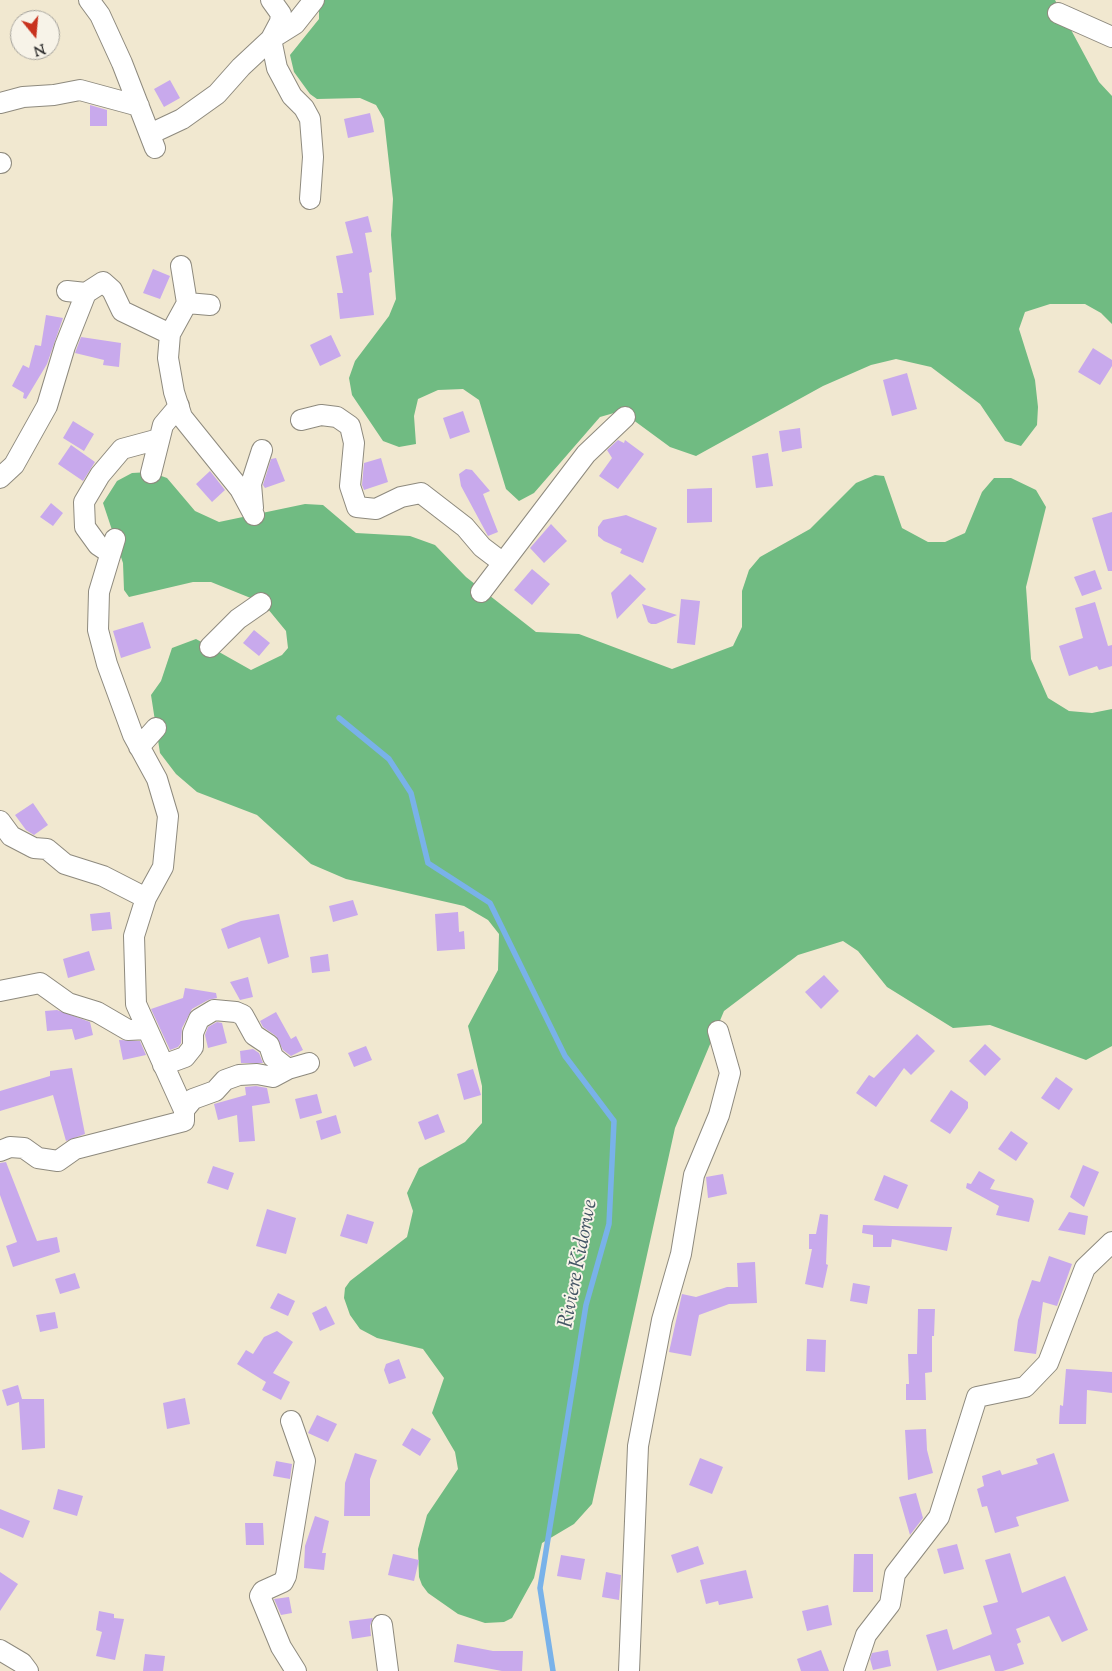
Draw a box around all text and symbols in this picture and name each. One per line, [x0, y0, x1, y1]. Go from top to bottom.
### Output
north arrow [10, 10, 60, 60]
text: N [31, 37, 47, 60]
water label: Riviere Kidorwe [555, 1198, 605, 1330]

